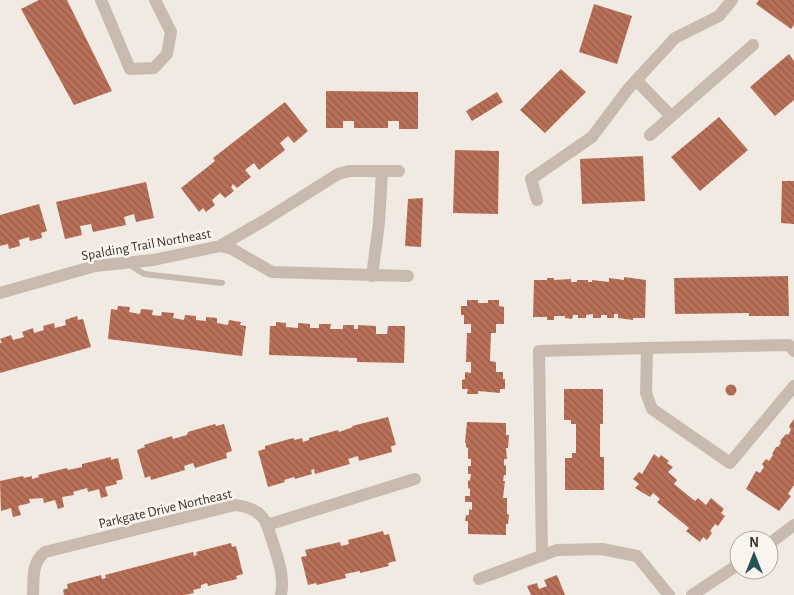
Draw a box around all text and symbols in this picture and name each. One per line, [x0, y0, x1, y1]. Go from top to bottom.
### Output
street label: Spalding Trail Northeast [80, 227, 213, 263]
street label: Parkgate Drive Northeast [97, 487, 234, 531]
north arrow [729, 530, 779, 580]
text: N [749, 536, 759, 550]

